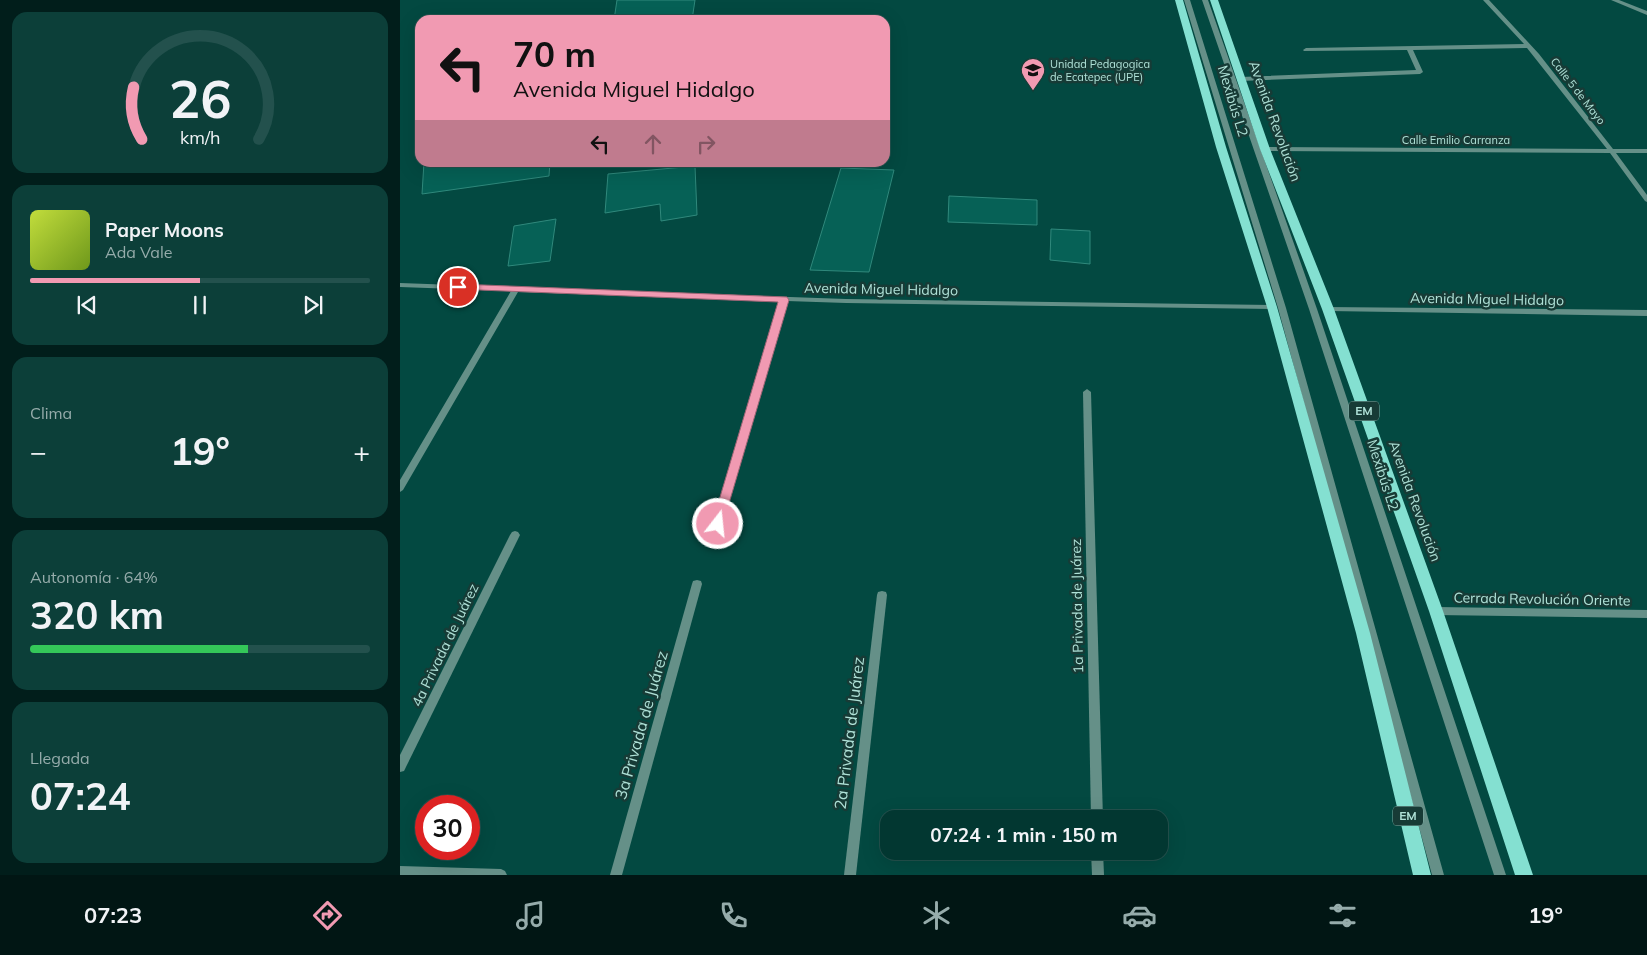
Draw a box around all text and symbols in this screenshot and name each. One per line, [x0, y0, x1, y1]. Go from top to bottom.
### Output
text: 70 m [513, 32, 596, 76]
icon: left [430, 35, 495, 100]
street label: Calle 5 de Mayo [1548, 55, 1608, 127]
school or university icon: Unidad Pedagogica de Ecatepec (UPE) [1020, 57, 1046, 91]
place label: Unidad Pedagogica de Ecatepec (UPE) [1050, 57, 1150, 84]
street label: Avenida Revolución [1245, 58, 1305, 184]
street label: Mexibús L2 [1214, 63, 1252, 139]
text: 26 [169, 66, 231, 131]
text: Avenida Miguel Hidalgo [513, 75, 755, 103]
text: km/h [180, 126, 220, 148]
icon: left [586, 130, 614, 158]
icon: ahead [639, 130, 667, 158]
icon: right [692, 130, 720, 158]
street label: Calle Emilio Carranza [1402, 133, 1510, 147]
text: Paper Moons [105, 218, 224, 242]
text: Ada Vale [105, 242, 172, 262]
pin [437, 266, 479, 308]
icon: arrive [444, 273, 472, 301]
street label: Avenida Miguel Hidalgo [804, 279, 958, 299]
street label: Avenida Miguel Hidalgo [1410, 289, 1564, 309]
icon: previous [73, 291, 101, 319]
icon: pause [186, 291, 214, 319]
icon: next [299, 291, 327, 319]
road number: EM [1349, 402, 1379, 421]
text: Clima [30, 403, 72, 423]
text: 19° [170, 427, 230, 475]
text: − [30, 434, 47, 469]
text: + [353, 434, 370, 469]
street label: Mexibús L2 [1363, 437, 1403, 513]
street label: Avenida Revolución [1385, 438, 1445, 564]
position arrow [691, 497, 743, 549]
street label: 1a Privada de Juárez [1067, 539, 1087, 673]
text: Autonomía · 64% [30, 567, 158, 587]
street label: 4a Privada de Juárez [407, 581, 483, 709]
street label: Cerrada Revolución Oriente [1453, 588, 1631, 610]
text: 320 km [30, 591, 164, 639]
street label: 3a Privada de Juárez [610, 648, 672, 802]
street label: 2a Privada de Juárez [830, 655, 868, 811]
text: Llegada [30, 748, 90, 768]
text: 07:24 [30, 772, 131, 820]
speed limit sign: 30 [415, 795, 480, 860]
road number: EM [1393, 806, 1423, 826]
text: 07:24 · 1 min · 150 m [930, 823, 1118, 847]
icon: directions [310, 898, 345, 933]
icon: music [513, 898, 548, 933]
icon: phone [716, 898, 751, 933]
icon: climate [919, 898, 954, 933]
icon: car [1122, 898, 1157, 933]
icon: filters [1325, 898, 1360, 933]
text: 07:23 [84, 901, 142, 929]
text: 19° [1528, 901, 1563, 929]

